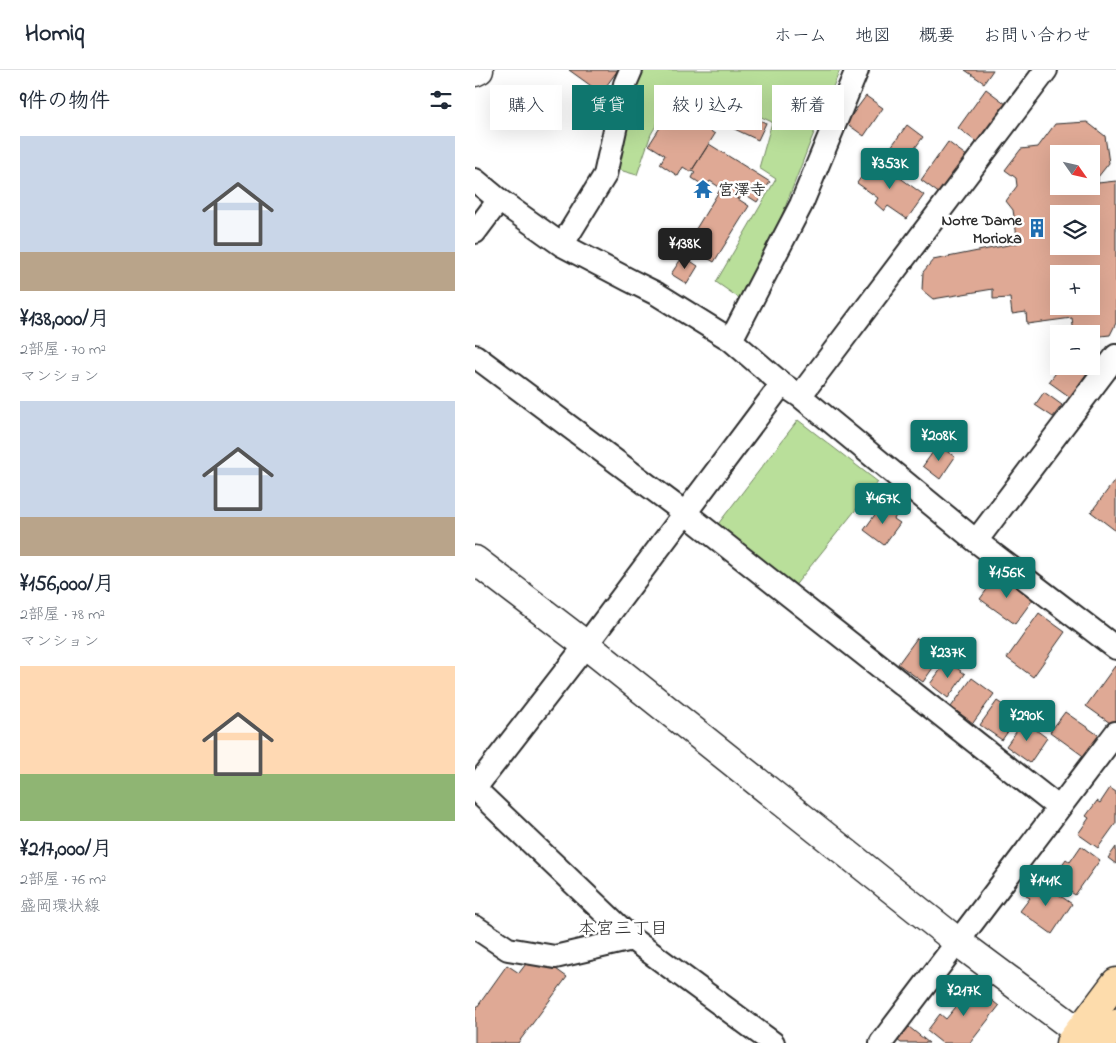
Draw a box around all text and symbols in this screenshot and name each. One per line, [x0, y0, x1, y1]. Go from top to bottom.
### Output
text: Homiq [25, 17, 84, 52]
text: ホーム [774, 24, 827, 50]
text: 地図 [855, 24, 891, 50]
text: 概要 [919, 24, 955, 50]
text: お問い合わせ [983, 24, 1091, 50]
chip: 購入 [490, 85, 562, 130]
chip: 賃貸 [572, 85, 644, 130]
chip: 絞り込み [654, 85, 762, 130]
chip: 新着 [772, 85, 844, 130]
icon: filters [427, 86, 455, 114]
text: 9件の物件 [20, 87, 110, 117]
north arrow [1050, 145, 1100, 195]
map controls [1050, 145, 1100, 375]
pin: ¥353K [855, 148, 925, 190]
text: ¥353K [872, 152, 908, 176]
icon: home [193, 169, 283, 259]
temple icon: 宮澤寺 [692, 178, 714, 200]
place label: 宮澤寺 [718, 179, 766, 203]
button: layers [1050, 205, 1100, 255]
place label: Notre Dame Morioka [941, 209, 1023, 251]
building icon: Notre Dame Morioka [1026, 217, 1048, 239]
pin: ¥138K [650, 228, 720, 270]
text: ¥138K [669, 232, 701, 256]
button: + [1050, 265, 1100, 315]
text: ¥138,000/月 [20, 305, 110, 335]
button: − [1050, 325, 1100, 375]
text: 2部屋 · 70 m² [20, 338, 106, 362]
text: マンション [20, 365, 99, 389]
pin: ¥208K [904, 420, 974, 462]
text: ¥208K [922, 424, 956, 448]
icon: home [193, 434, 283, 524]
pin: ¥467K [848, 482, 918, 525]
text: ¥467K [866, 487, 900, 511]
pin: ¥156K [972, 556, 1042, 599]
text: ¥156K [989, 561, 1025, 585]
text: ¥156,000/月 [20, 570, 114, 600]
text: 2部屋 · 78 m² [20, 603, 105, 627]
text: マンション [20, 630, 99, 654]
pin: ¥237K [913, 636, 983, 679]
text: ¥237K [930, 641, 966, 665]
icon: home [193, 699, 283, 789]
pin: ¥290K [992, 700, 1062, 742]
text: ¥290K [1010, 704, 1044, 728]
text: ¥217,000/月 [20, 835, 112, 865]
pin: ¥141K [1011, 864, 1081, 907]
text: 2部屋 · 76 m² [20, 868, 106, 892]
text: ¥141K [1031, 869, 1061, 893]
text: 盛岡環状線 [20, 895, 100, 919]
district label: 本宮三丁目 [578, 917, 668, 943]
pin: ¥217K [929, 974, 999, 1017]
text: ¥217K [947, 979, 981, 1003]

